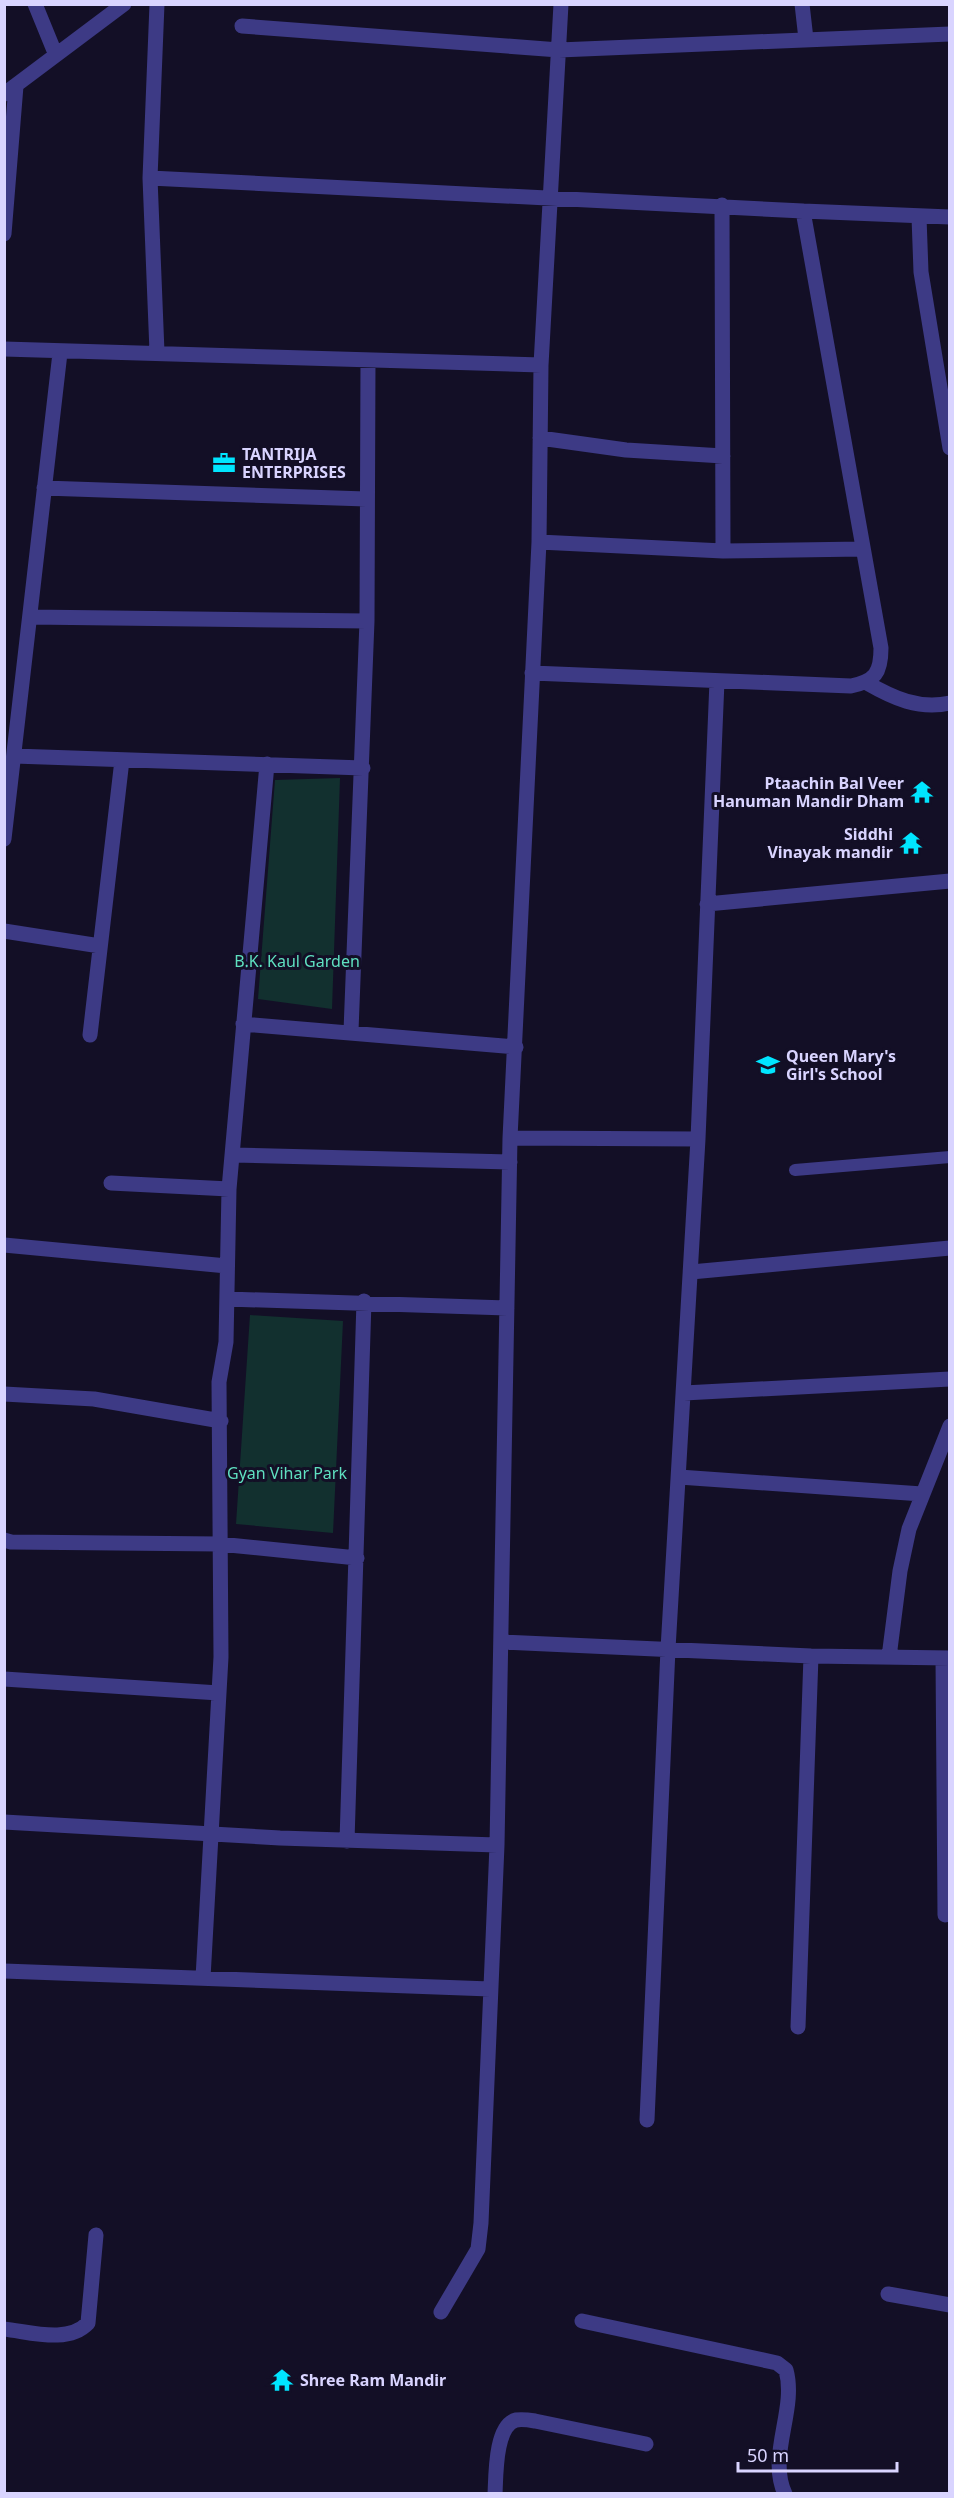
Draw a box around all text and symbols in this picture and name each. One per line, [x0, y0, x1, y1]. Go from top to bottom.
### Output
place label: TANTRIJA ENTERPRISES [242, 443, 346, 483]
office icon: TANTRIJA ENTERPRISES [211, 450, 237, 476]
place label: Ptaachin Bal Veer Hanuman Mandir Dham [713, 772, 904, 812]
temple icon: Ptaachin Bal Veer Hanuman Mandir Dham [909, 779, 935, 805]
place label: Siddhi Vinayak mandir [767, 823, 893, 863]
temple icon: Siddhi Vinayak mandir [898, 830, 924, 856]
park label: B.K. Kaul Garden [234, 950, 360, 972]
place label: Queen Mary's Girl's School [786, 1045, 896, 1085]
school or university icon: Queen Mary's Girl's School [755, 1052, 781, 1078]
park label: Gyan Vihar Park [227, 1462, 347, 1484]
temple icon: Shree Ram Mandir [269, 2367, 295, 2393]
place label: Shree Ram Mandir [300, 2369, 446, 2391]
scale bar [738, 2435, 897, 2473]
text: 50 m [747, 2443, 789, 2467]

